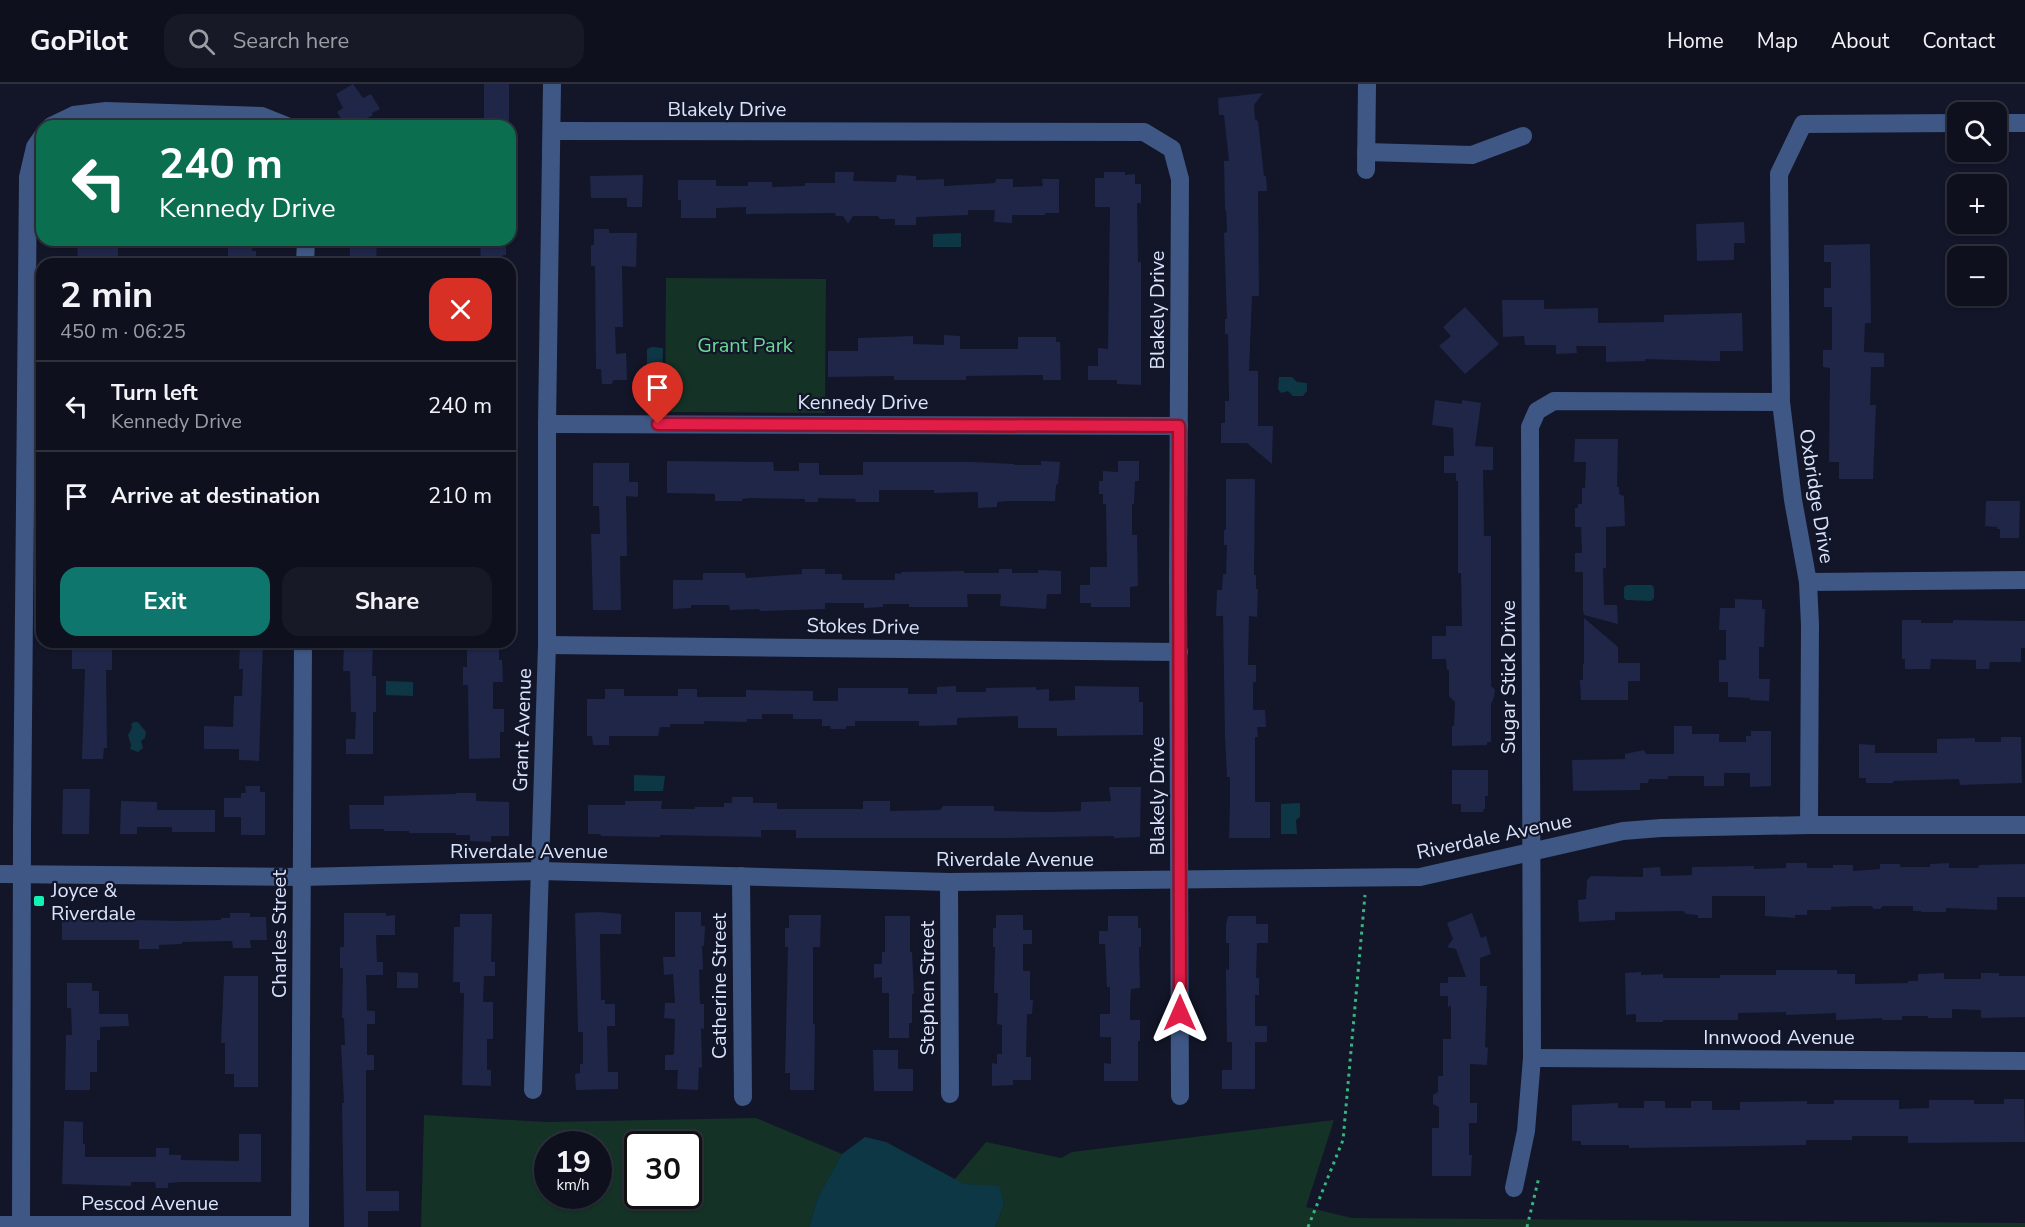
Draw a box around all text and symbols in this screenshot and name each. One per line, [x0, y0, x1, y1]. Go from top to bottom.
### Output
search box [164, 14, 584, 68]
text: GoPilot [30, 22, 128, 60]
icon: search [185, 25, 218, 58]
text: Search here [233, 26, 349, 56]
text: Home [1667, 27, 1724, 55]
text: Map [1757, 27, 1798, 55]
text: About [1831, 27, 1889, 55]
text: Contact [1922, 27, 1995, 55]
street label: Blakely Drive [668, 96, 786, 123]
map controls [1947, 102, 2007, 306]
button: search [1947, 102, 2007, 162]
text: 240 m [159, 136, 283, 193]
icon: left [60, 144, 138, 222]
button: + [1947, 174, 2007, 234]
text: Kennedy Drive [159, 190, 336, 227]
button: − [1947, 246, 2007, 306]
street label: Blakely Drive [1144, 251, 1171, 369]
text: 2 min [60, 271, 153, 320]
button: close [429, 278, 492, 341]
text: 450 m · 06:25 [60, 318, 186, 345]
park label: Grant Park [697, 332, 794, 359]
pin [632, 362, 683, 424]
icon: arrive [641, 371, 674, 404]
text: Turn left [111, 378, 198, 408]
street label: Kennedy Drive [798, 389, 928, 416]
icon: left [60, 390, 93, 423]
text: 240 m [428, 391, 492, 421]
text: Kennedy Drive [111, 408, 242, 435]
street label: Oxbridge Drive [1793, 427, 1840, 565]
icon: arrive [60, 480, 93, 513]
text: Arrive at destination [111, 481, 320, 511]
text: 210 m [428, 481, 492, 511]
button: Exit [60, 567, 270, 636]
button: Share [282, 567, 492, 636]
street label: Sugar Stick Drive [1495, 600, 1522, 754]
street label: Stokes Drive [806, 612, 920, 641]
street label: Grant Avenue [507, 668, 538, 792]
street label: Blakely Drive [1144, 737, 1171, 855]
street label: Riverdale Avenue [1414, 807, 1574, 866]
street label: Riverdale Avenue [450, 838, 608, 865]
street label: Riverdale Avenue [936, 846, 1094, 873]
street label: Charles Street [266, 869, 293, 998]
place label: Joyce & Riverdale [50, 877, 136, 927]
marker: Joyce & Riverdale [32, 894, 46, 908]
street label: Catherine Street [706, 912, 733, 1059]
street label: Stephen Street [914, 920, 941, 1055]
position arrow [1148, 981, 1212, 1045]
street label: Innwood Avenue [1703, 1024, 1855, 1051]
speed limit sign: 30 [624, 1131, 702, 1209]
text: 19 [555, 1142, 591, 1183]
text: km/h [556, 1175, 590, 1195]
street label: Pescod Avenue [81, 1190, 219, 1217]

